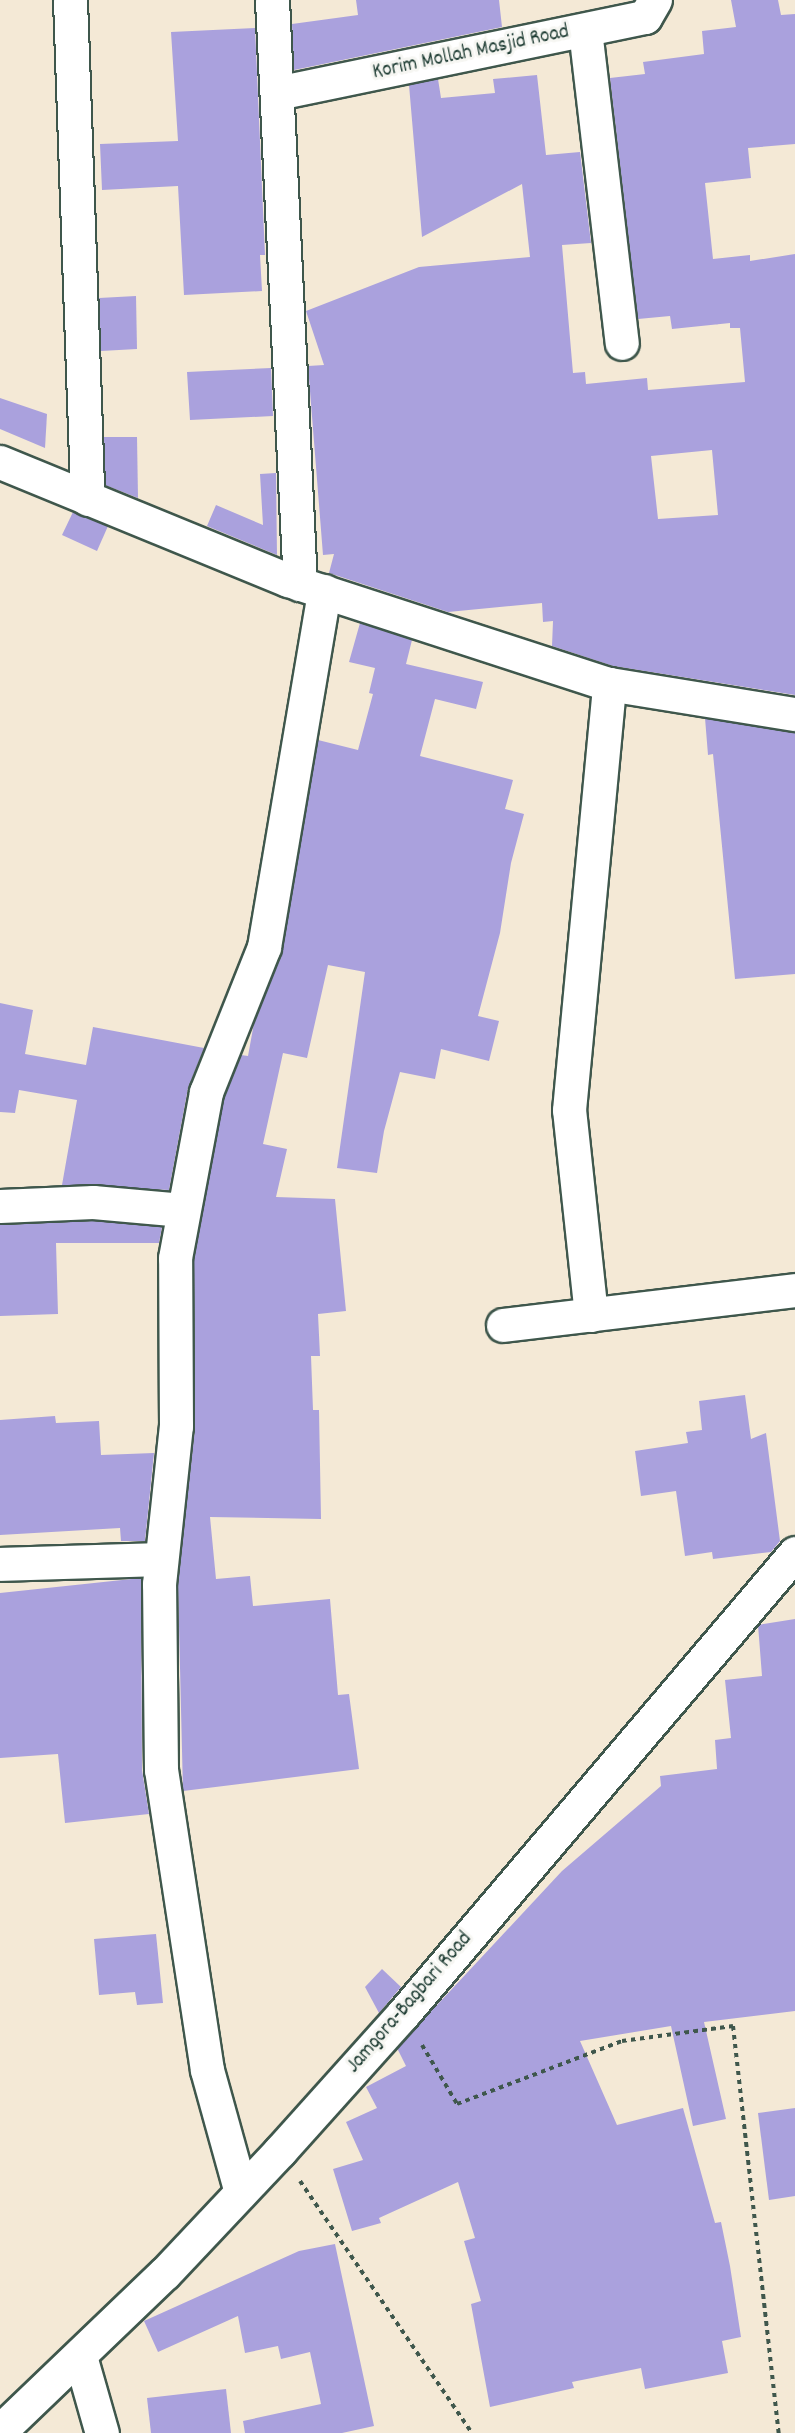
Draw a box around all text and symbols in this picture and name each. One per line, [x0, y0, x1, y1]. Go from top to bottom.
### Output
street label: Korim Mollah Masjid Road [371, 20, 571, 86]
street label: Jamgora-Bagbari Road [342, 1927, 478, 2079]

